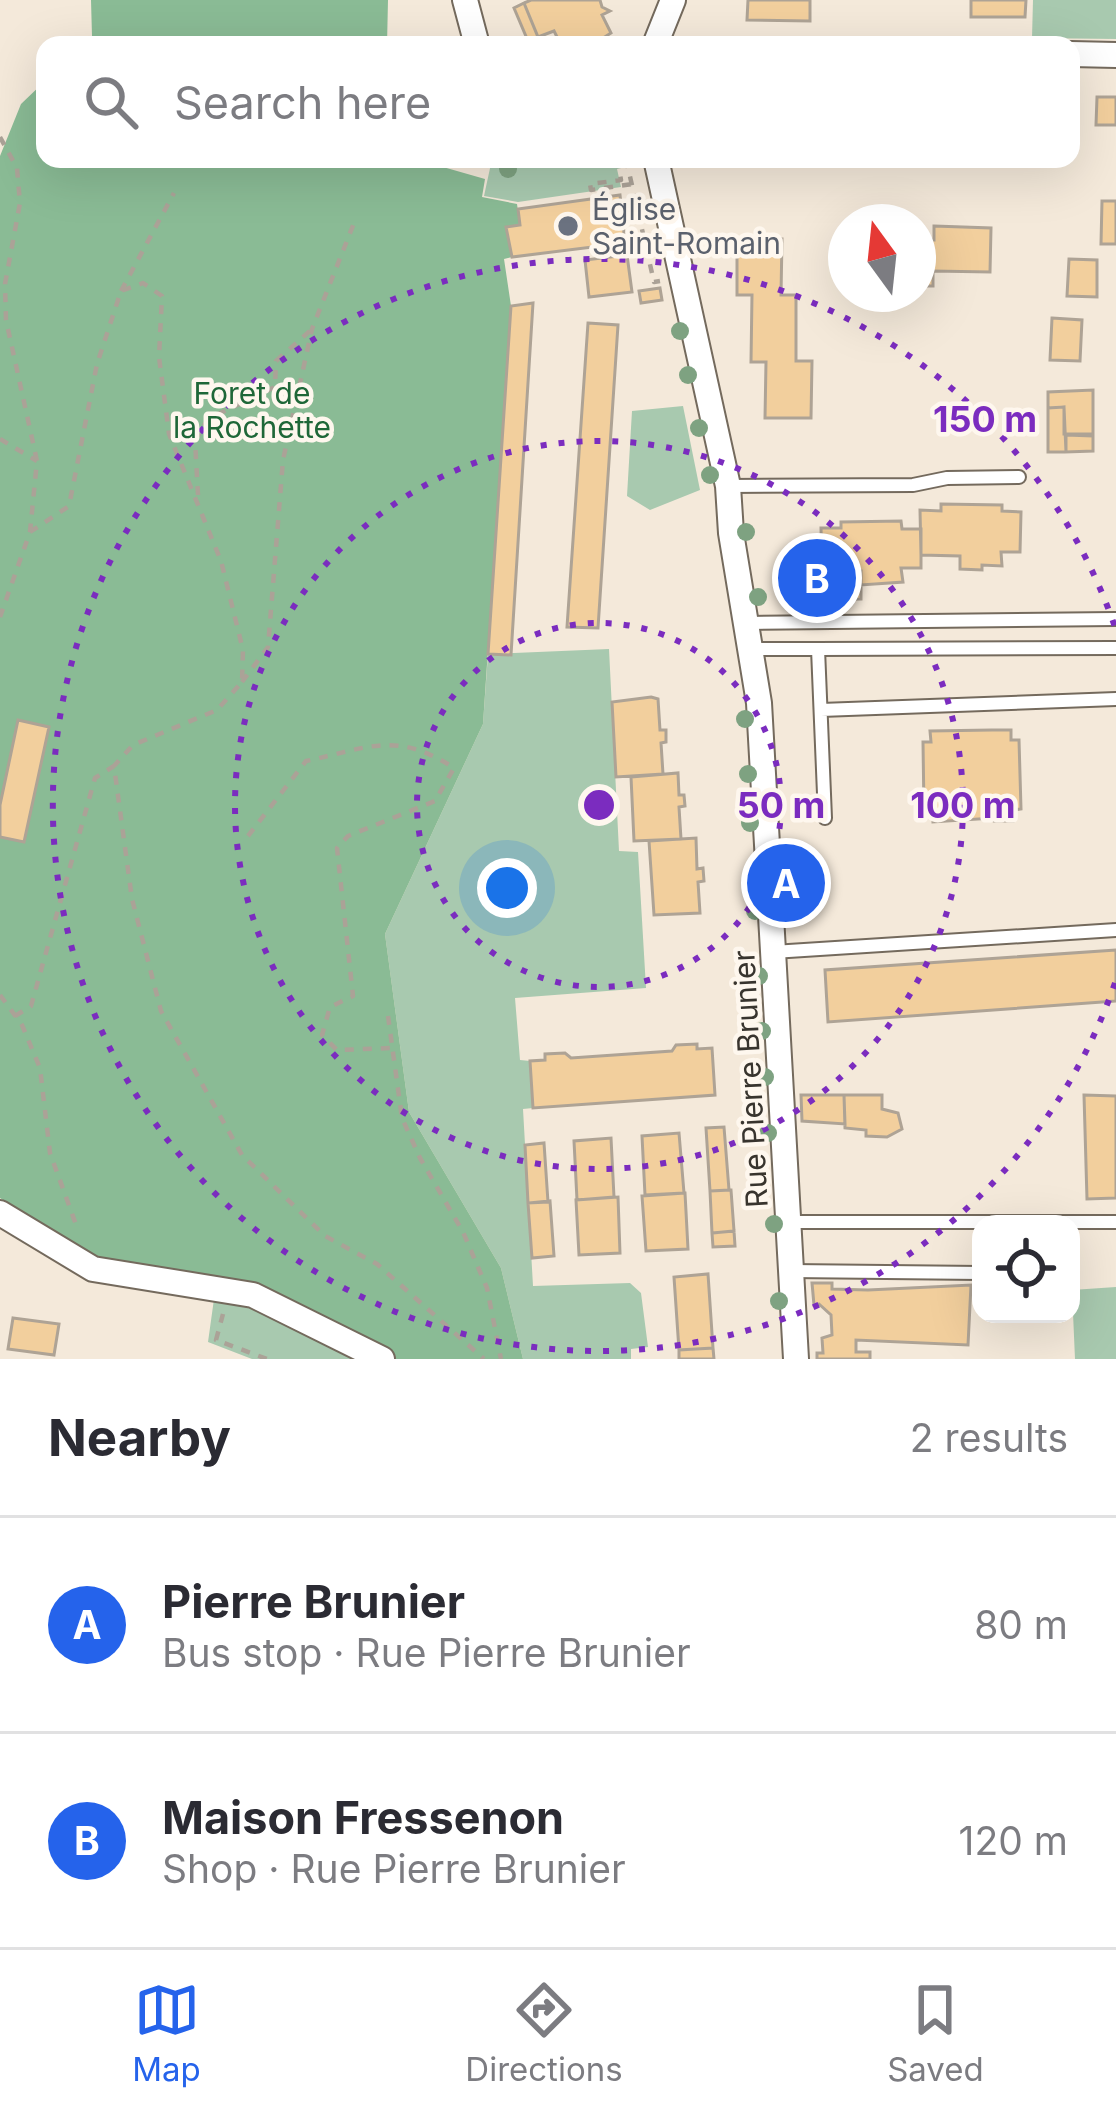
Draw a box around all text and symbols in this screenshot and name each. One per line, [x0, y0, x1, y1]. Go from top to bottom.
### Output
search box [36, 36, 1080, 168]
icon: search [78, 69, 144, 135]
text: Search here [174, 75, 431, 130]
place label: Église Saint-Romain [592, 191, 781, 261]
north arrow [828, 204, 936, 312]
marker: Église Saint-Romain [555, 213, 581, 239]
park label: Foret de la Rochette [173, 375, 331, 445]
text: 150 m [933, 397, 1037, 441]
pin: B [778, 533, 856, 623]
text: 50 m [737, 783, 825, 827]
text: 100 m [910, 783, 1016, 827]
centre of rings [578, 784, 620, 826]
pin: A [747, 838, 825, 928]
your location [477, 858, 537, 918]
street label: Rue Pierre Brunier [725, 949, 775, 1209]
map controls [972, 1215, 1080, 1323]
button: locate [972, 1215, 1080, 1323]
text: Nearby [48, 1407, 231, 1468]
text: 2 results [910, 1414, 1068, 1461]
text: Pierre Brunier [162, 1574, 465, 1629]
text: A [72, 1601, 102, 1648]
text: 80 m [974, 1601, 1068, 1648]
text: Bus stop · Rue Pierre Brunier [162, 1629, 691, 1676]
text: Maison Fressenon [162, 1790, 564, 1845]
text: B [74, 1817, 100, 1864]
text: 120 m [959, 1817, 1068, 1864]
text: Shop · Rue Pierre Brunier [162, 1845, 626, 1892]
tab: Map [132, 1977, 201, 2089]
tab: Directions [465, 1977, 623, 2089]
tab: Saved [887, 1977, 984, 2089]

